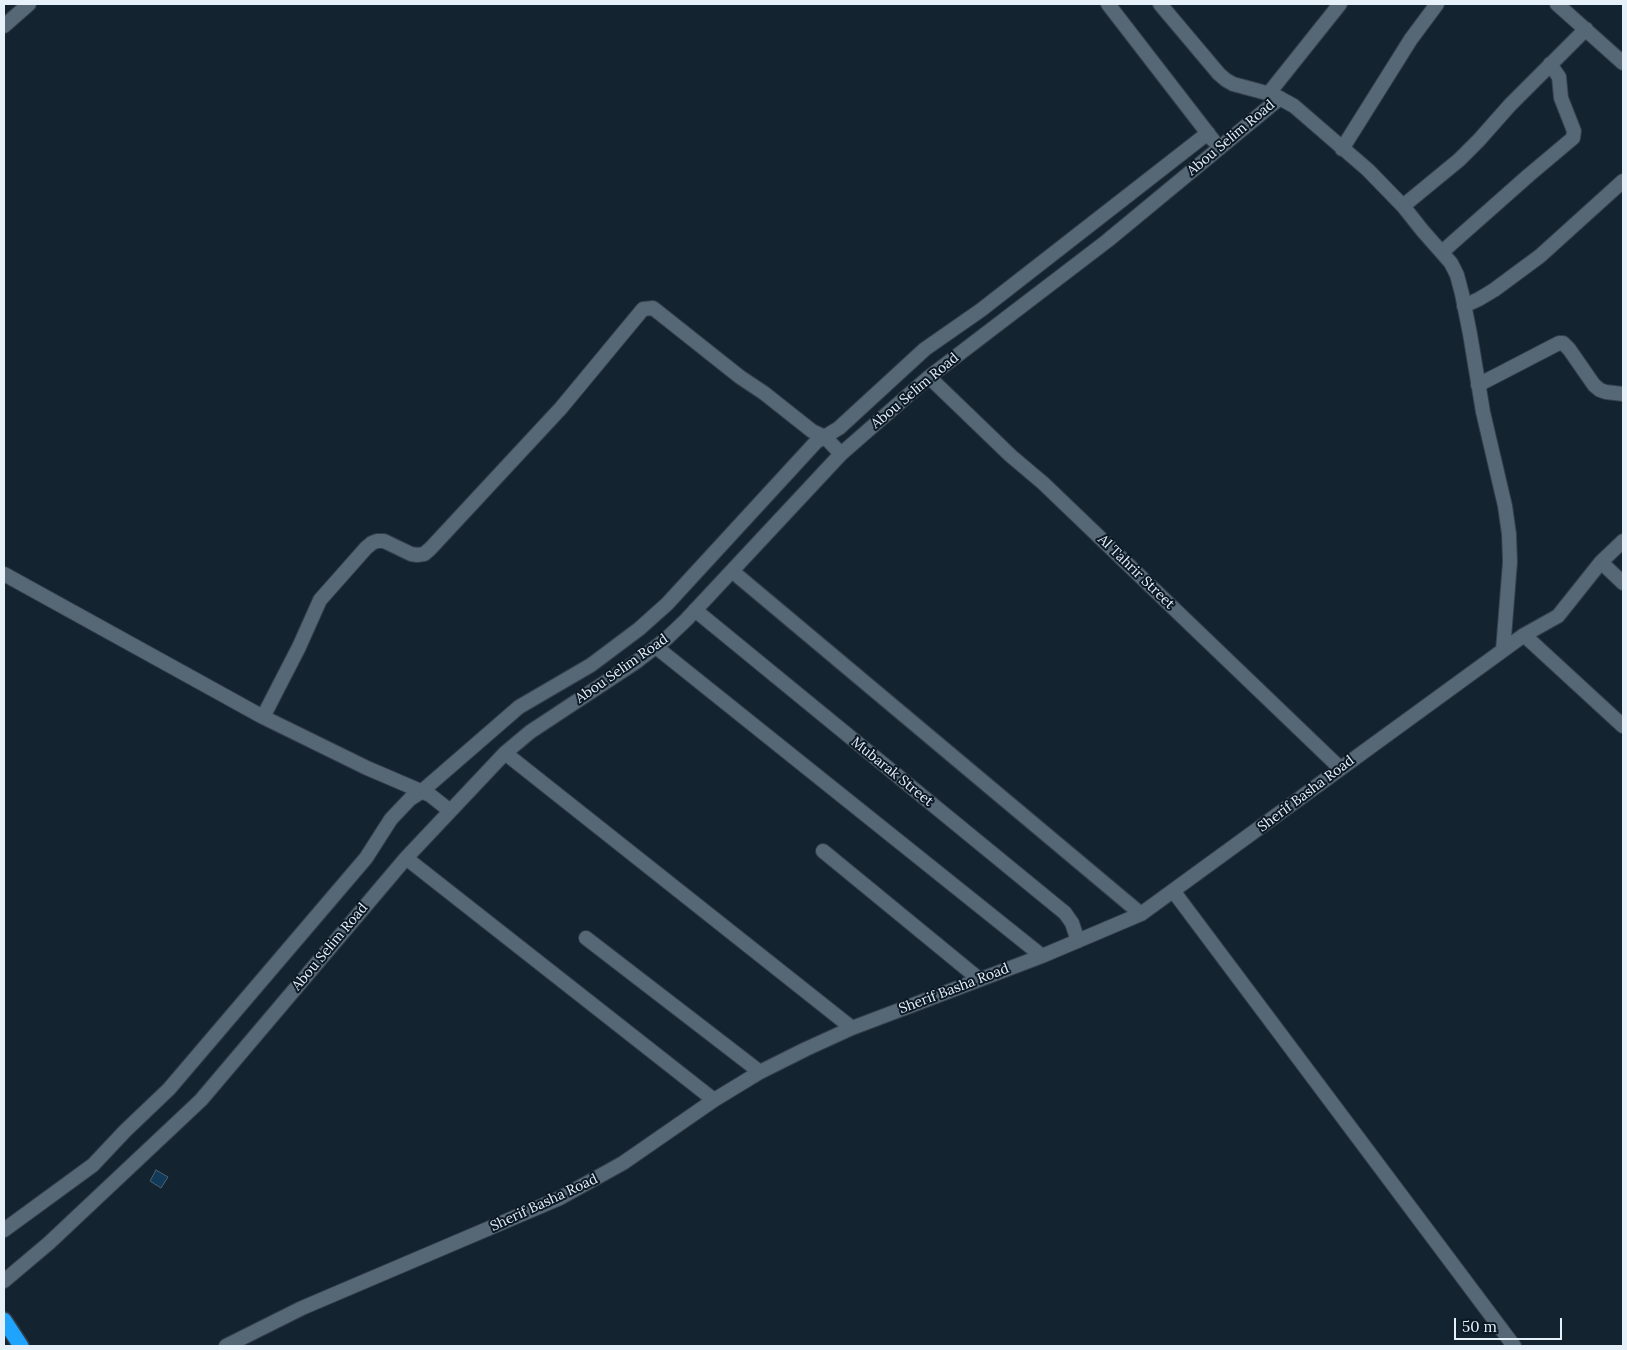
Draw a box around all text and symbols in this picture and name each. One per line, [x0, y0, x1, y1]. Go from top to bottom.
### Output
street label: Abou Selim Road [1184, 97, 1278, 179]
street label: Abou Selim Road [868, 350, 962, 432]
street label: Al Tahrir Street [1094, 531, 1178, 613]
street label: Abou Selim Road [573, 631, 671, 707]
street label: Mubarak Street [848, 734, 936, 810]
street label: Sherif Basha Road [1254, 752, 1358, 836]
street label: Abou Selim Road [289, 900, 371, 994]
street label: Sherif Basha Road [897, 960, 1011, 1018]
street label: Sherif Basha Road [488, 1171, 600, 1235]
scale bar [1457, 1308, 1564, 1340]
text: 50 m [1462, 1317, 1497, 1336]

